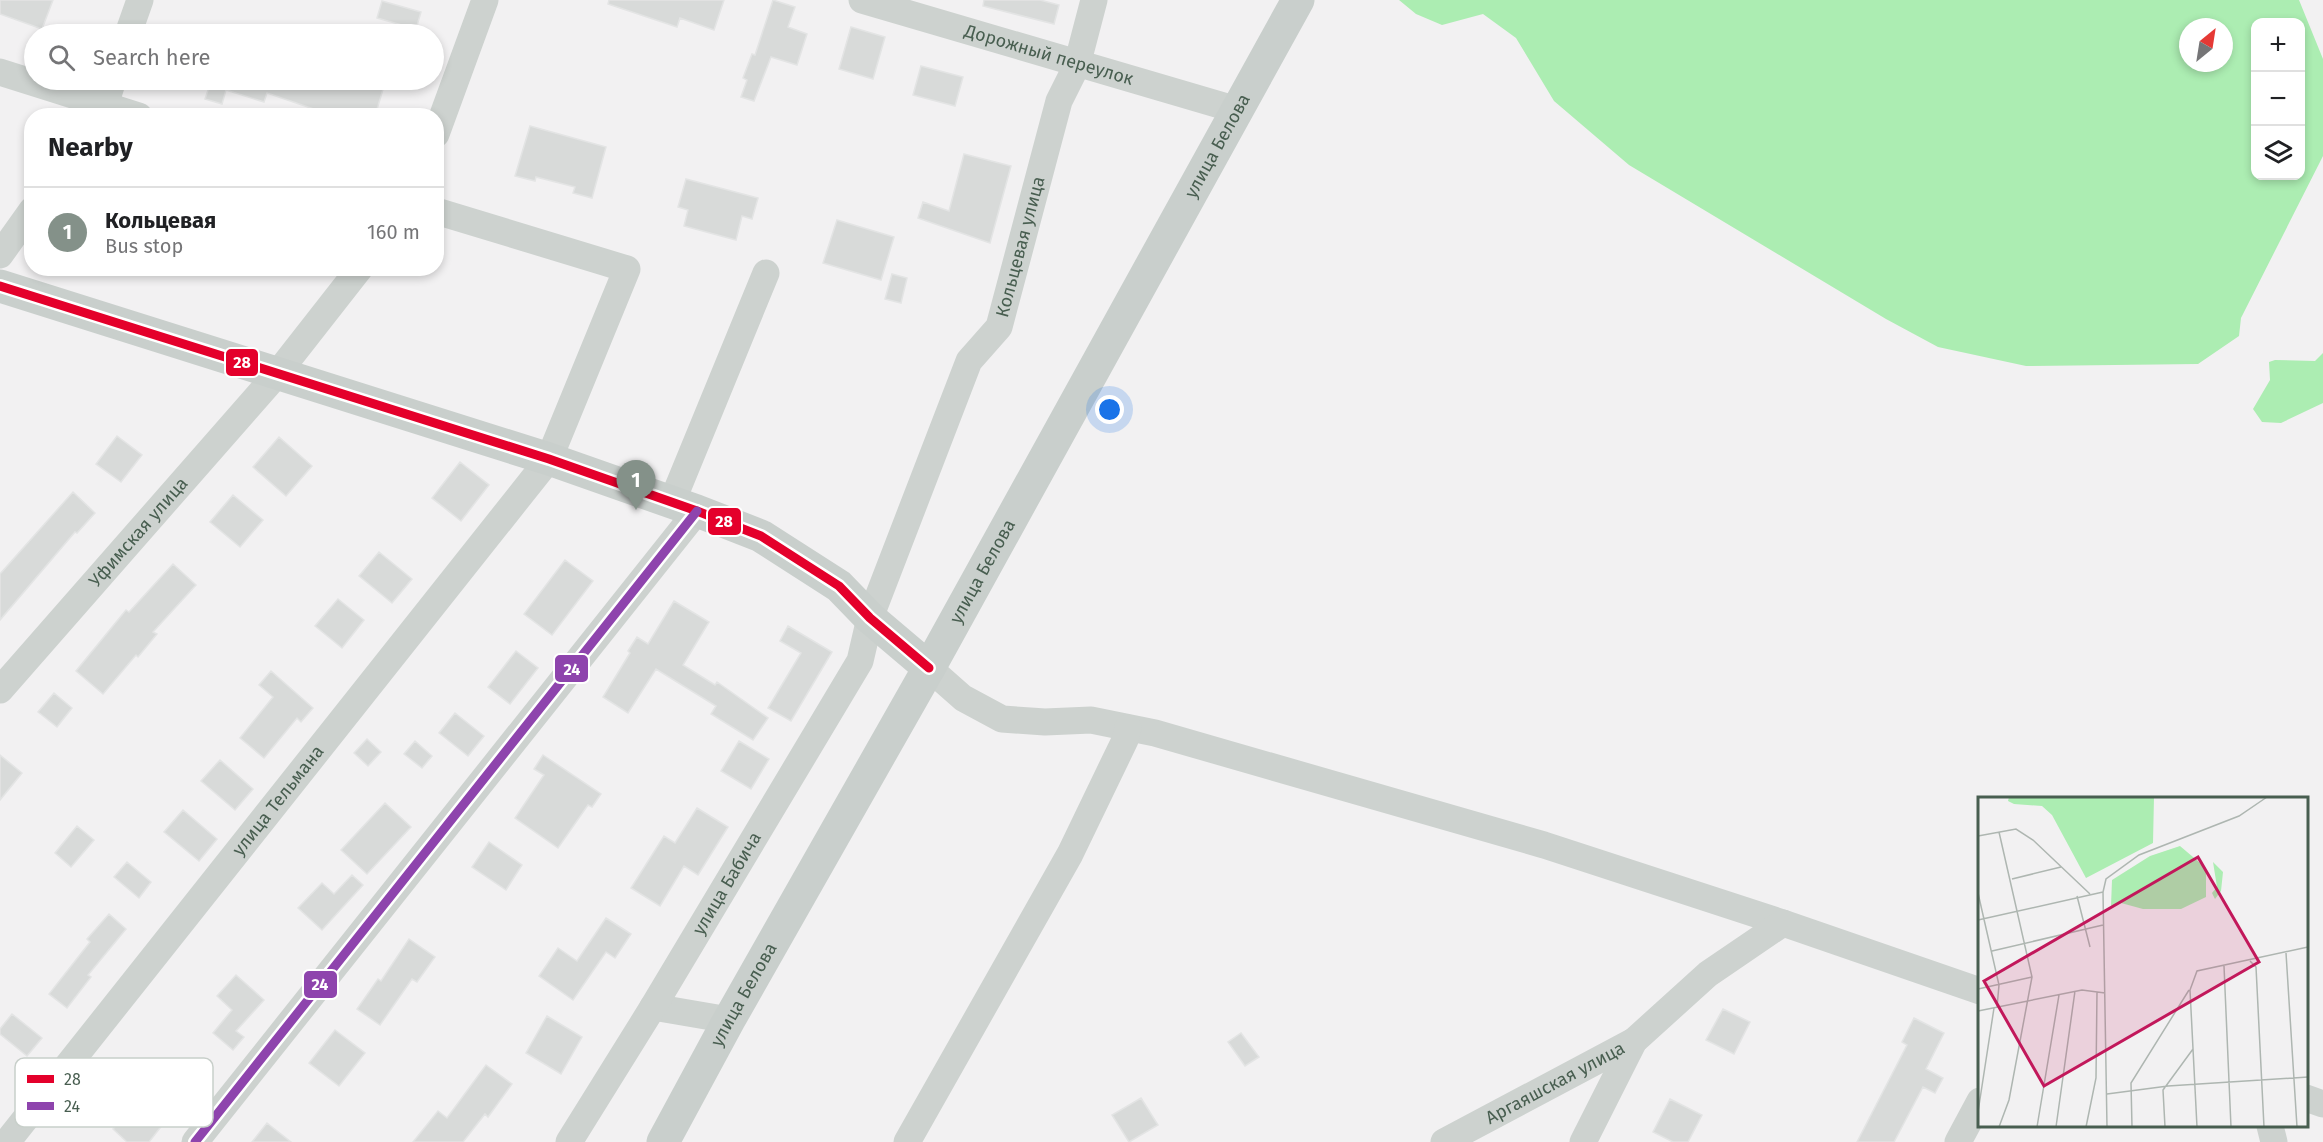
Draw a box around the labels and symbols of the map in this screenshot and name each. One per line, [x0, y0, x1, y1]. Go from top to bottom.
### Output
north arrow [2179, 18, 2233, 72]
street label: Дорожный переулок [961, 19, 1137, 90]
street label: улица Белова [1180, 90, 1255, 202]
street label: Кольцевая улица [991, 174, 1050, 320]
line badge: 28 [225, 348, 259, 377]
text: 28 [233, 353, 251, 372]
your location [1095, 395, 1124, 424]
pin: 1 [616, 460, 656, 510]
street label: Уфимская улица [84, 473, 193, 592]
line badge: 28 [707, 507, 742, 536]
text: 28 [715, 512, 733, 531]
street label: улица Белова [945, 515, 1020, 627]
line badge: 24 [554, 654, 589, 683]
text: 24 [564, 660, 580, 679]
street label: улица Тельмана [227, 741, 329, 860]
inset map [1978, 797, 2308, 1127]
street label: улица Бабича [688, 828, 766, 939]
street label: улица Белова [706, 939, 782, 1050]
line badge: 24 [303, 970, 338, 999]
text: 24 [312, 975, 328, 994]
street label: Аргаяшская улица [1482, 1037, 1629, 1129]
legend [15, 1058, 213, 1127]
text: 28 [64, 1070, 81, 1089]
text: 24 [64, 1097, 80, 1116]

